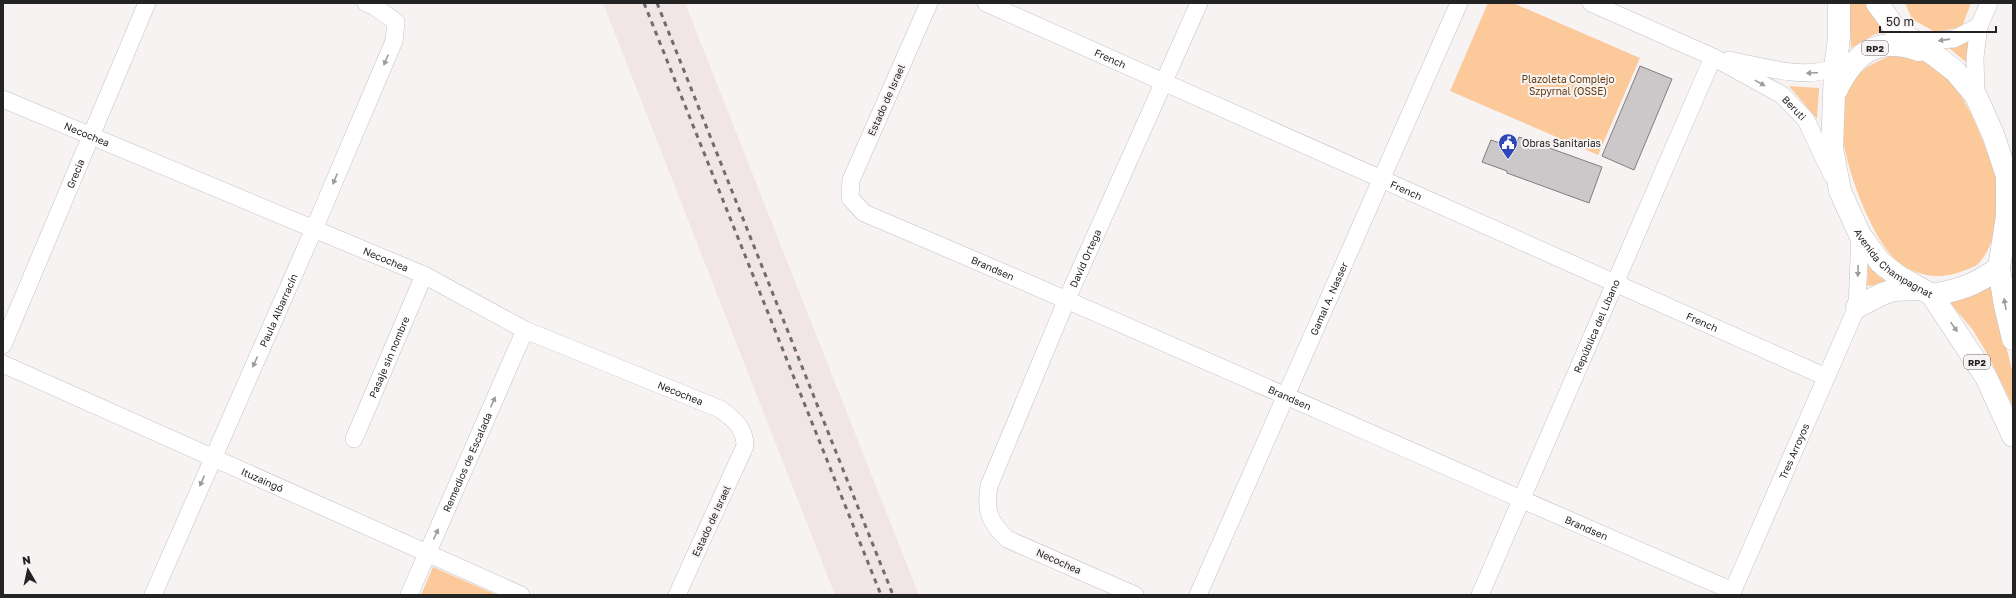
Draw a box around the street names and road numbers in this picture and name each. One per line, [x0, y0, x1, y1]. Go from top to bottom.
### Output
road number: RP2 [1862, 41, 1888, 55]
street label: French [1093, 46, 1128, 71]
street label: Estado de Israel [865, 62, 907, 138]
street label: Beruti [1780, 93, 1809, 123]
street label: Necochea [63, 119, 111, 149]
street label: Grecia [64, 157, 87, 190]
street label: French [1389, 178, 1424, 202]
street label: David Ortega [1067, 227, 1103, 289]
street label: Avenida Champagnat [1852, 227, 1935, 300]
street label: Necochea [361, 244, 410, 274]
street label: Brandsen [969, 253, 1016, 283]
street label: Gamal A. Nasser [1307, 260, 1350, 337]
street label: Paula Albarracín [257, 272, 300, 349]
street label: República del Líbano [1571, 278, 1622, 375]
street label: French [1685, 310, 1720, 334]
street label: Pasaje sin nombre [366, 314, 412, 400]
road number: RP2 [1964, 355, 1990, 369]
street label: Necochea [656, 378, 705, 408]
street label: Brandsen [1266, 383, 1313, 412]
street label: Remedios de Escalada [440, 411, 494, 514]
street label: Tres Arroyos [1776, 421, 1811, 481]
street label: Ituzaingó [239, 465, 285, 494]
street label: Estado de Israel [689, 484, 733, 558]
street label: Brandsen [1563, 513, 1610, 542]
street label: Necochea [1035, 546, 1083, 576]

